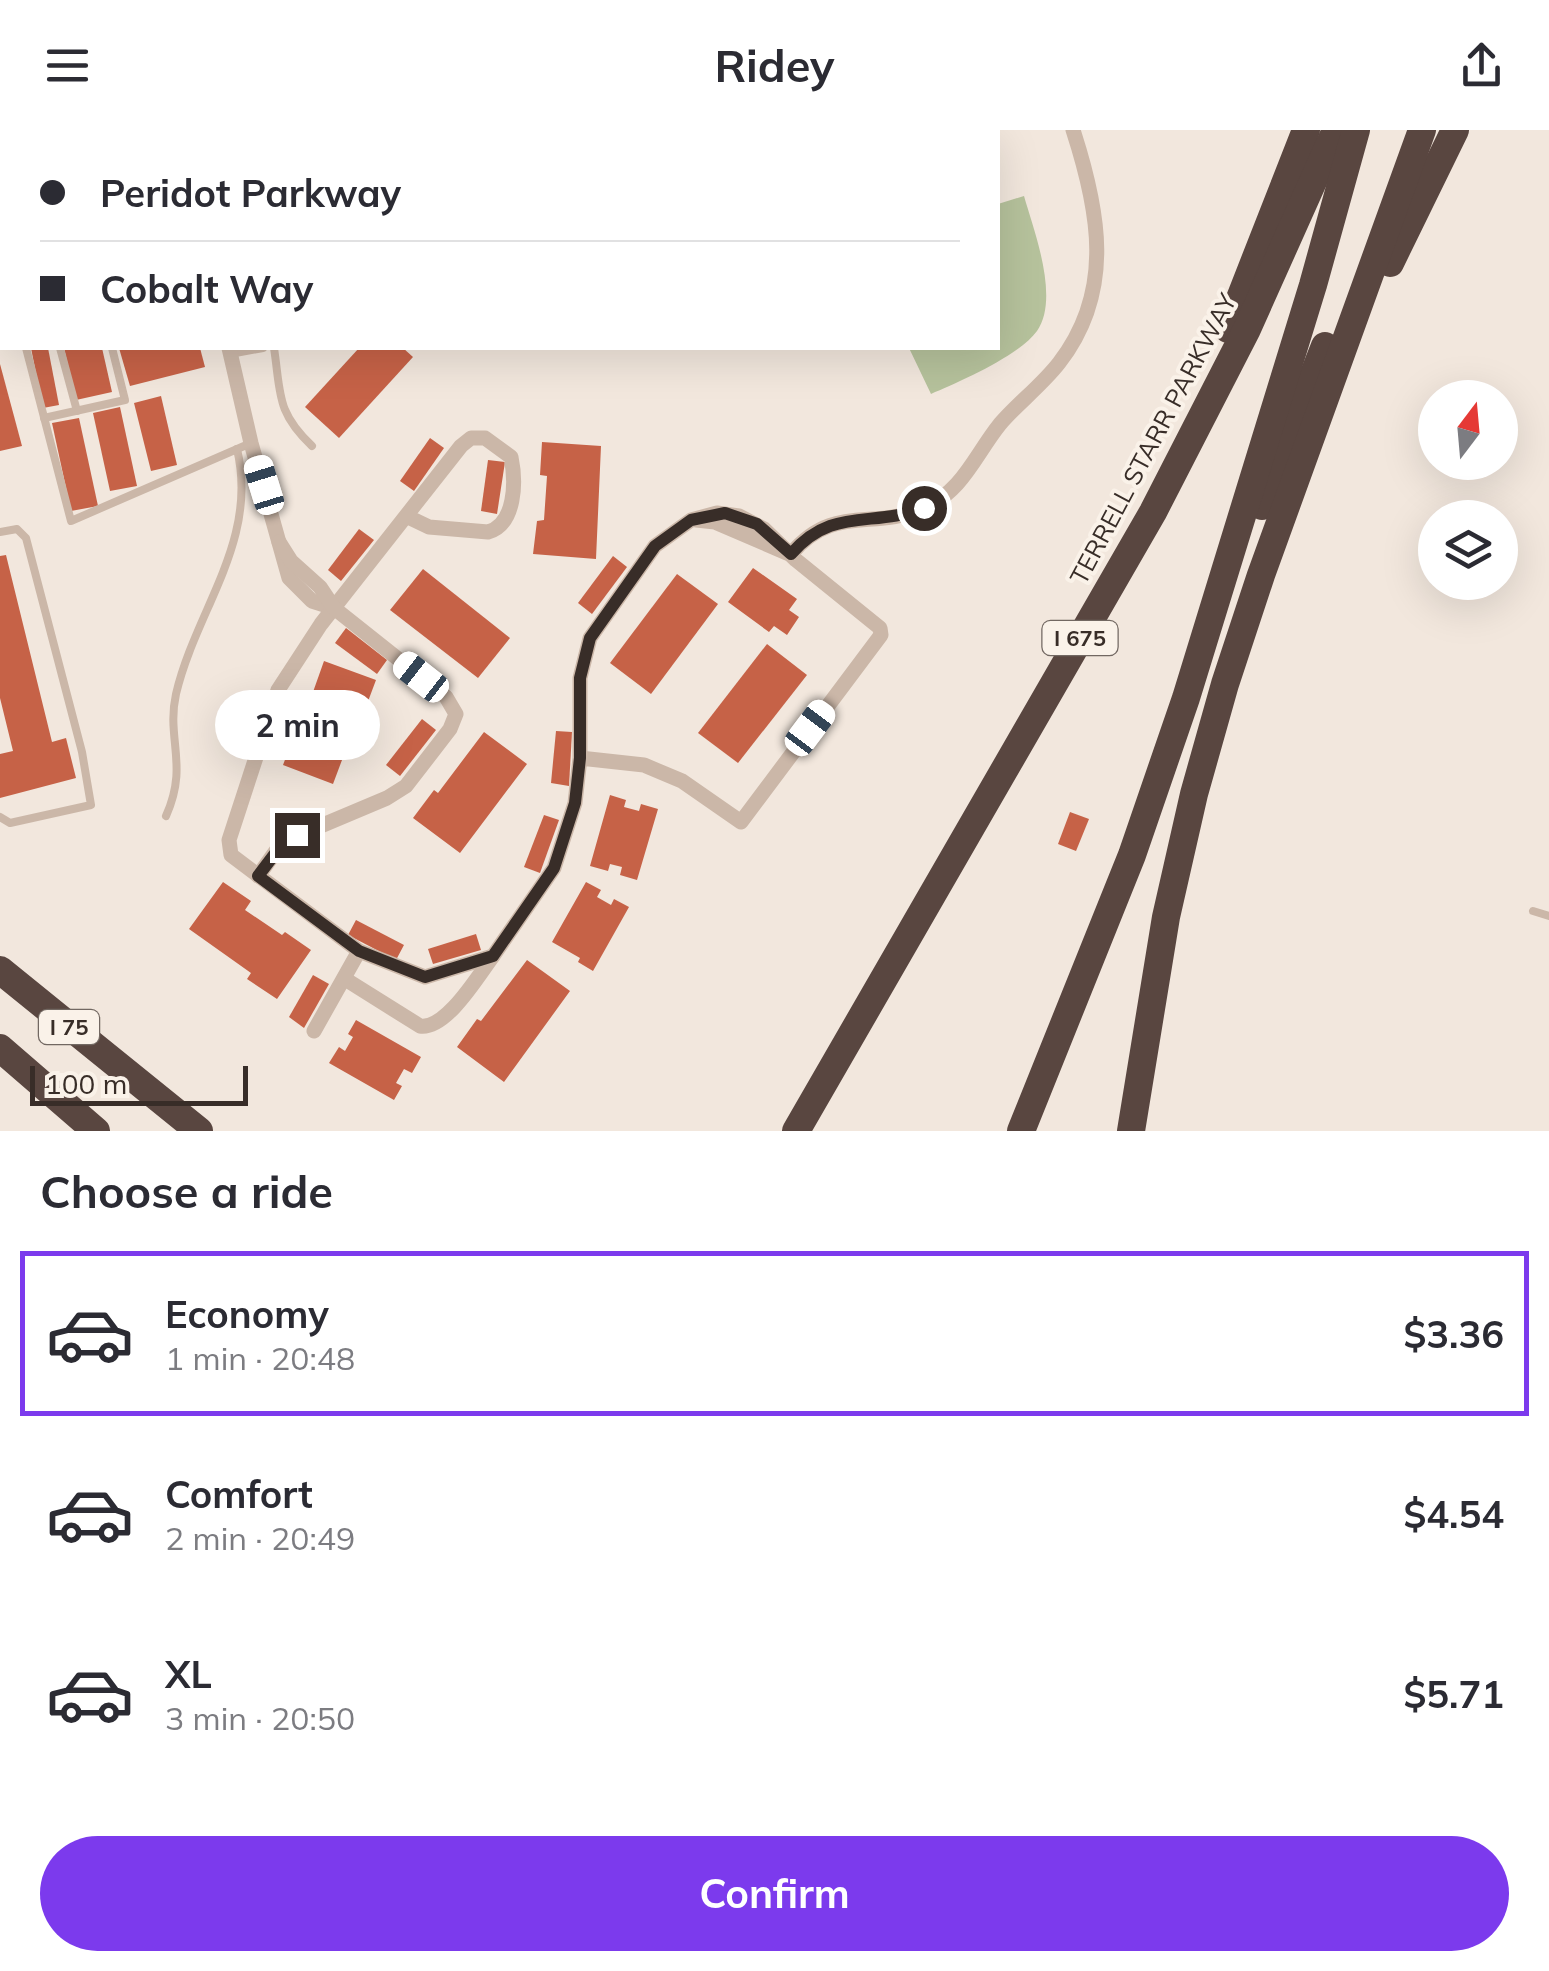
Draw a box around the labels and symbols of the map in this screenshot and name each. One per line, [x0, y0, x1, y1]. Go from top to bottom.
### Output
street label: TERRELL STARR PARKWAY [1063, 287, 1243, 589]
north arrow [1418, 380, 1518, 480]
car [241, 452, 287, 518]
route start [902, 486, 947, 531]
road number: I 675 [1042, 621, 1118, 655]
car [388, 647, 454, 707]
callout: 2 min [214, 690, 380, 760]
car [780, 695, 840, 761]
route end [275, 813, 320, 858]
road number: I 75 [39, 1010, 99, 1044]
scale bar [30, 1061, 248, 1106]

